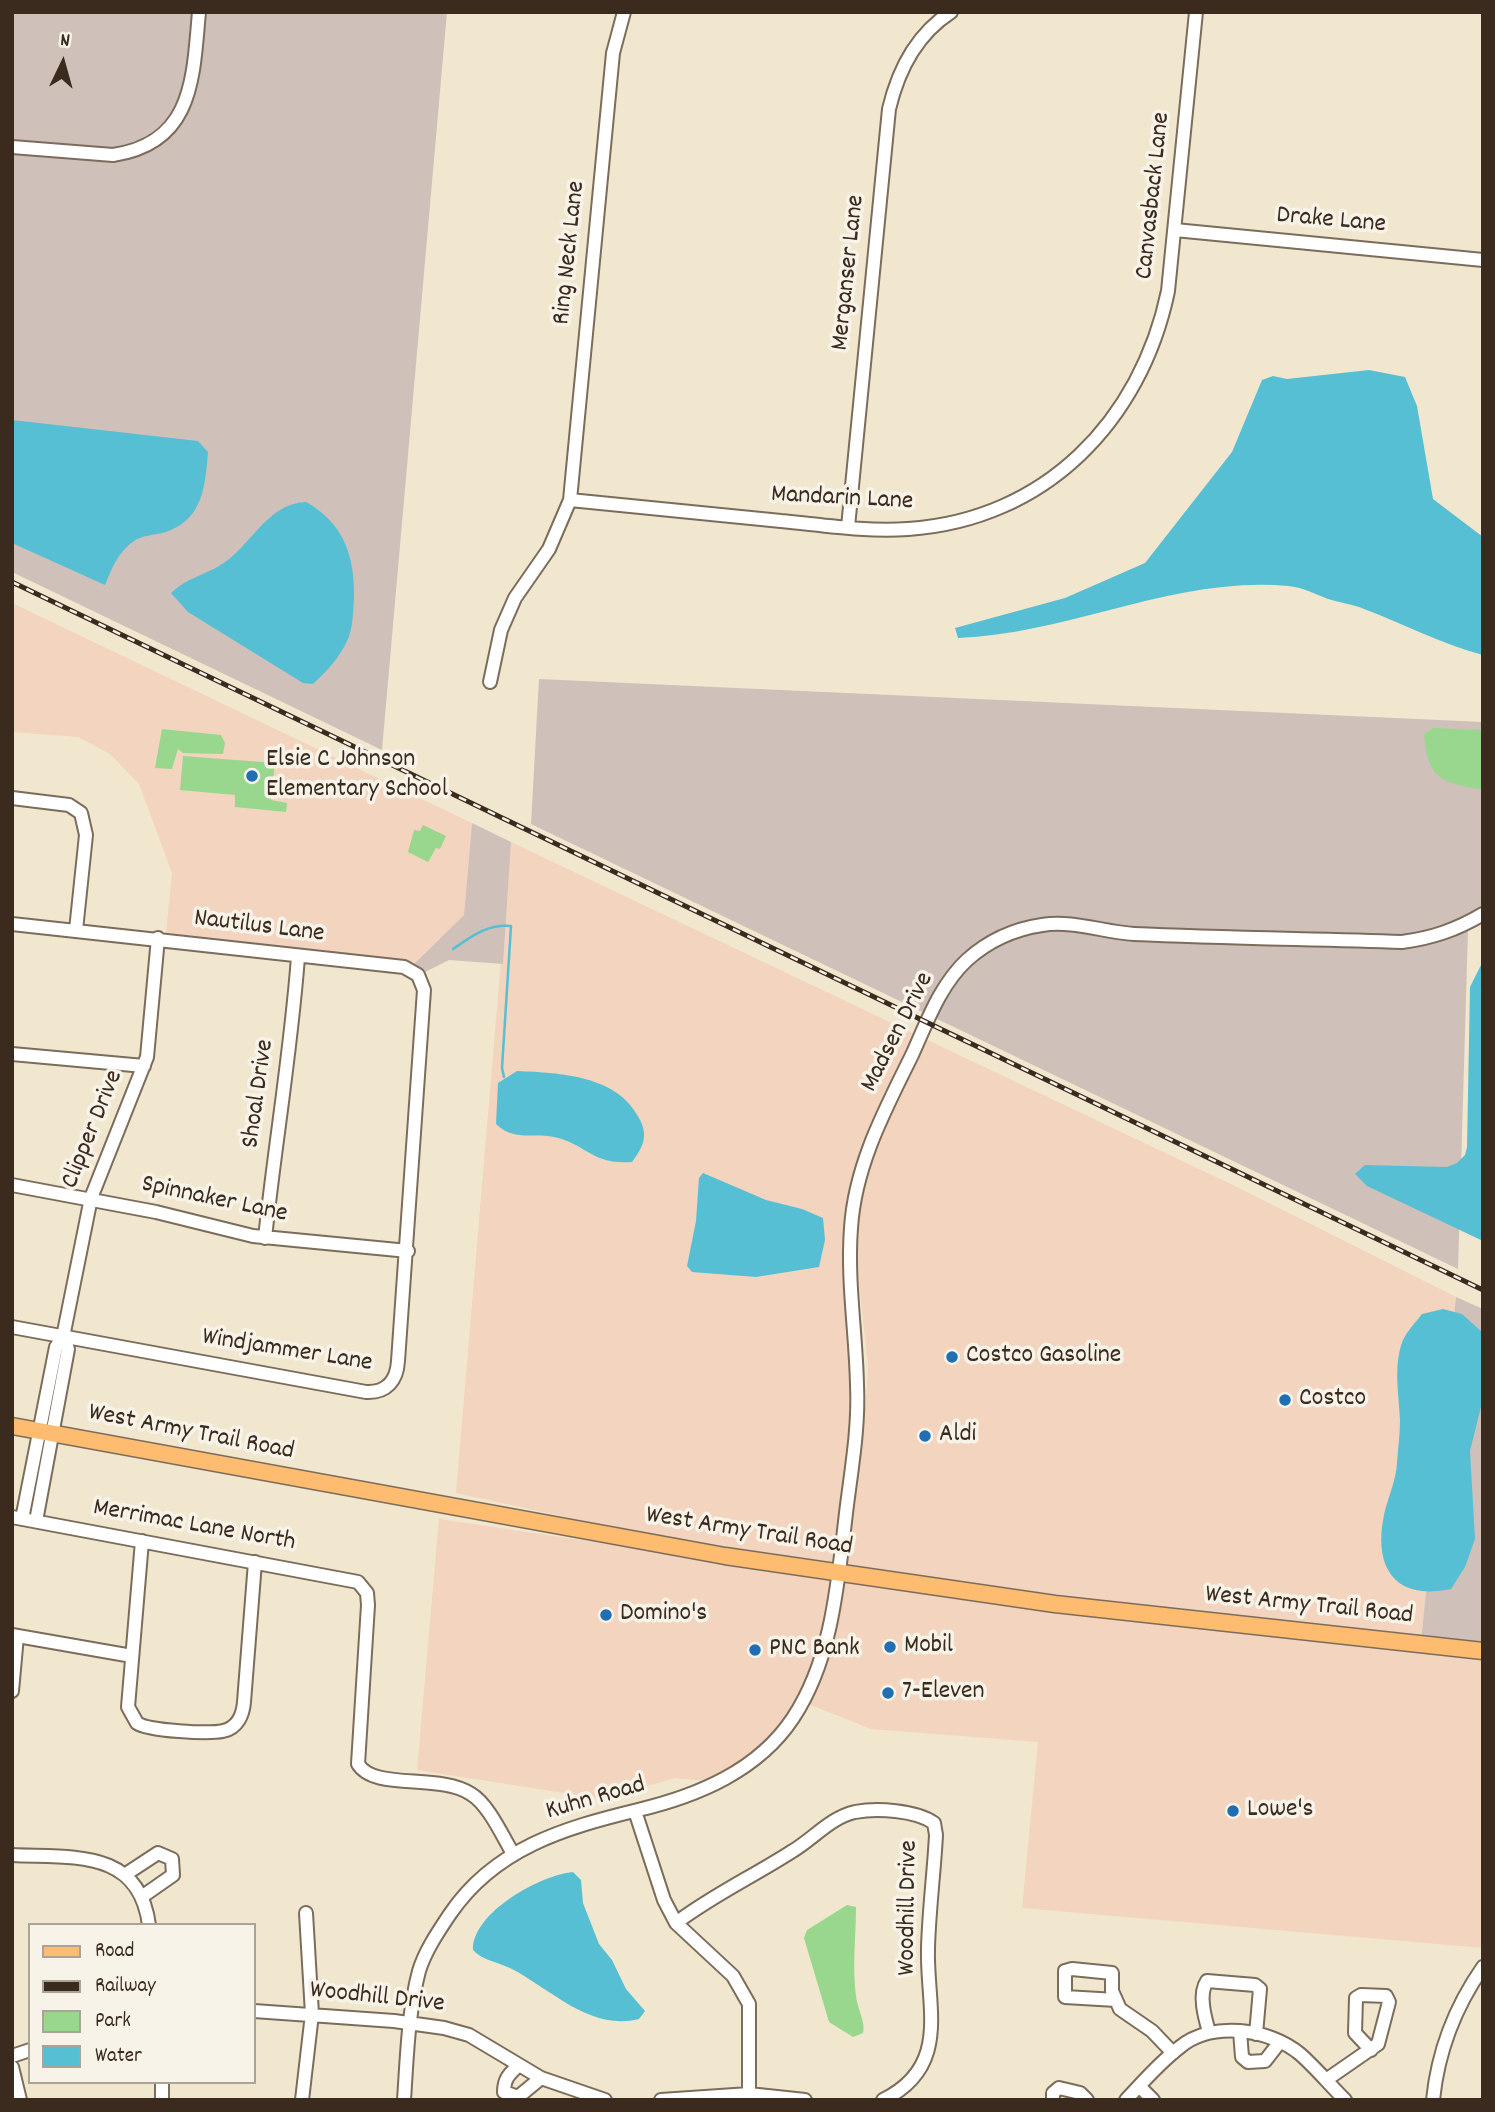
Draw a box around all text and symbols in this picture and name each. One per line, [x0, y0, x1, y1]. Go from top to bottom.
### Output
north arrow [28, 28, 98, 98]
text: N [59, 28, 71, 55]
street label: Canvasback Lane [1131, 111, 1179, 281]
street label: Ring Neck Lane [548, 180, 594, 326]
street label: Merganser Lane [826, 194, 874, 352]
street label: Drake Lane [1275, 202, 1387, 242]
street label: Mandarin Lane [770, 481, 914, 519]
place label: Elsie C Johnson Elementary School [266, 745, 448, 806]
marker: Elsie C Johnson Elementary School [244, 768, 260, 784]
street label: Nautilus Lane [192, 905, 326, 951]
street label: Madsen Drive [856, 968, 942, 1098]
street label: Shoal Drive [237, 1038, 283, 1150]
street label: Clipper Drive [56, 1066, 132, 1194]
street label: Spinnaker Lane [138, 1170, 290, 1232]
street label: Windjammer Lane [200, 1323, 374, 1381]
place label: Costco Gasoline [966, 1341, 1121, 1373]
marker: Costco Gasoline [944, 1349, 960, 1365]
place label: Costco [1299, 1384, 1366, 1416]
marker: Costco [1277, 1392, 1293, 1408]
street label: West Army Trail Road [86, 1399, 296, 1469]
place label: Aldi [939, 1420, 976, 1452]
marker: Aldi [917, 1428, 933, 1444]
street label: Merrimac Lane North [90, 1494, 298, 1560]
street label: West Army Trail Road [643, 1501, 855, 1565]
street label: West Army Trail Road [1204, 1581, 1414, 1633]
place label: Domino's [620, 1599, 707, 1631]
marker: Domino's [598, 1607, 614, 1623]
place label: Mobil [904, 1631, 953, 1663]
place label: PNC Bank [769, 1634, 860, 1666]
marker: Mobil [882, 1639, 898, 1655]
marker: PNC Bank [747, 1642, 763, 1658]
place label: 7-Eleven [902, 1677, 985, 1709]
marker: 7-Eleven [880, 1685, 896, 1701]
street label: Kuhn Road [543, 1771, 649, 1829]
place label: Lowe's [1247, 1795, 1313, 1827]
marker: Lowe's [1225, 1803, 1241, 1819]
street label: Woodhill Drive [893, 1840, 927, 1976]
legend [28, 1923, 256, 2084]
text: Road [95, 1937, 134, 1967]
text: Railway [95, 1972, 156, 2002]
street label: Woodhill Drive [308, 1976, 446, 2022]
text: Park [95, 2007, 131, 2037]
text: Water [95, 2042, 142, 2072]

